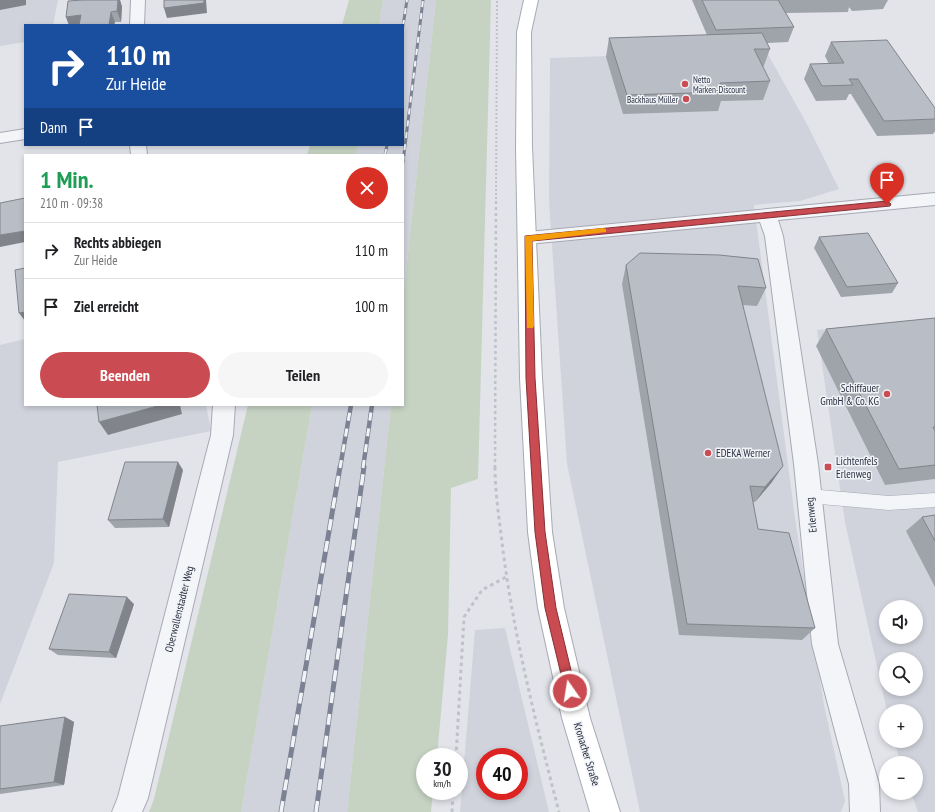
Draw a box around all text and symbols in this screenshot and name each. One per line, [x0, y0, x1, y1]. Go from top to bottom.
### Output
text: 110 m [106, 36, 170, 73]
icon: right [40, 40, 92, 92]
text: Zur Heide [106, 72, 166, 95]
place label: Netto Marken-Discount [693, 74, 746, 95]
marker: Netto Marken-Discount [680, 79, 690, 89]
place label: Backhaus Müller [627, 94, 679, 105]
marker: Backhaus Müller [681, 94, 691, 104]
icon: arrive [75, 116, 97, 138]
text: Dann [40, 118, 67, 137]
pin [870, 163, 904, 204]
text: 1 Min. [40, 164, 94, 195]
button: close [346, 167, 388, 209]
icon: arrive [876, 169, 898, 191]
text: 210 m · 09:38 [40, 195, 103, 212]
text: Rechts abbiegen [74, 233, 161, 252]
icon: right [40, 240, 62, 262]
text: 110 m [355, 241, 388, 260]
text: Zur Heide [74, 252, 118, 269]
icon: arrive [40, 296, 62, 318]
text: Ziel erreicht [74, 297, 139, 316]
text: 100 m [355, 297, 388, 316]
button: Beenden [40, 352, 210, 398]
button: Teilen [218, 352, 388, 398]
place label: Schiffauer GmbH & Co. KG [820, 381, 879, 408]
marker: Schiffauer GmbH & Co. KG [882, 389, 892, 399]
place label: EDEKA Werner [716, 446, 770, 460]
marker: EDEKA Werner [703, 448, 713, 458]
place label: Lichtenfels Erlenweg [836, 454, 878, 481]
marker: Lichtenfels Erlenweg [823, 462, 833, 472]
street label: Erlenweg [802, 496, 820, 533]
street label: Oberwallenstadter Weg [161, 564, 197, 654]
map controls [879, 600, 923, 800]
button: sound [879, 600, 923, 644]
button: search [879, 652, 923, 696]
position arrow [549, 670, 591, 712]
button: + [879, 704, 923, 748]
street label: Kronacher Straße [571, 720, 603, 788]
speed limit sign: 40 [476, 748, 528, 800]
text: 30 [432, 756, 452, 782]
button: − [879, 756, 923, 800]
text: km/h [433, 777, 451, 790]

